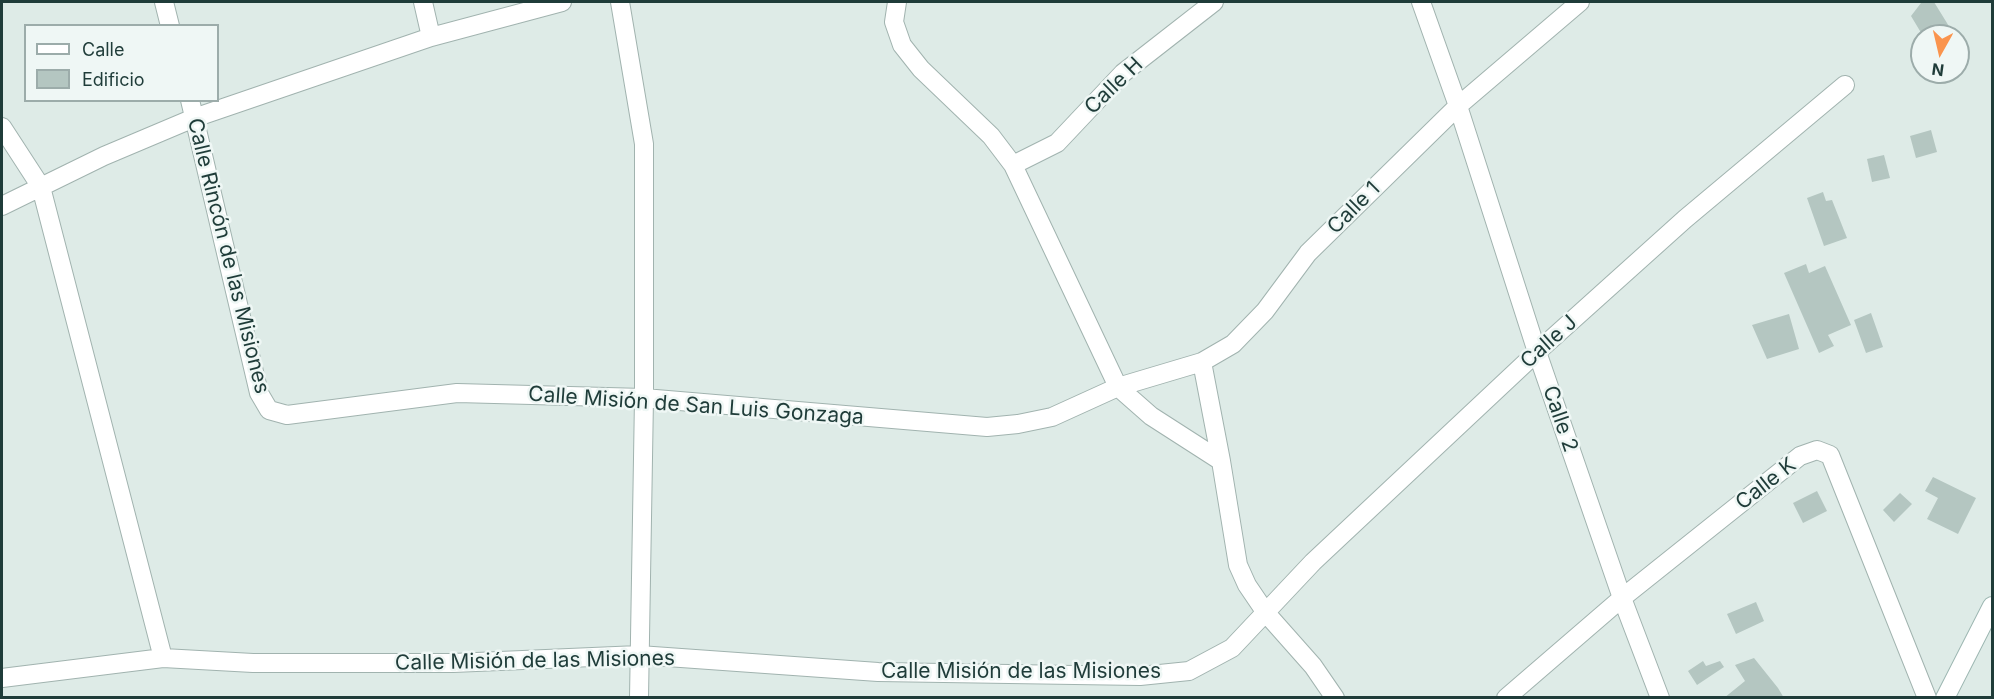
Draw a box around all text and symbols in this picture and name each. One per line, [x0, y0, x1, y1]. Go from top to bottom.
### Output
legend [24, 24, 219, 102]
north arrow [1910, 24, 1970, 84]
text: Calle [82, 39, 124, 60]
street label: Calle H [1080, 52, 1148, 120]
text: N [1930, 59, 1945, 81]
text: Edificio [82, 69, 145, 90]
street label: Calle Rincón de las Misiones [182, 116, 274, 396]
street label: Calle 1 [1322, 176, 1386, 240]
street label: Calle J [1516, 310, 1582, 374]
street label: Calle Misión de San Luis Gonzaga [527, 382, 865, 430]
street label: Calle 2 [1537, 383, 1583, 455]
street label: Calle K [1731, 453, 1801, 515]
street label: Calle Misión de las Misiones [395, 646, 675, 676]
street label: Calle Misión de las Misiones [881, 659, 1161, 685]

